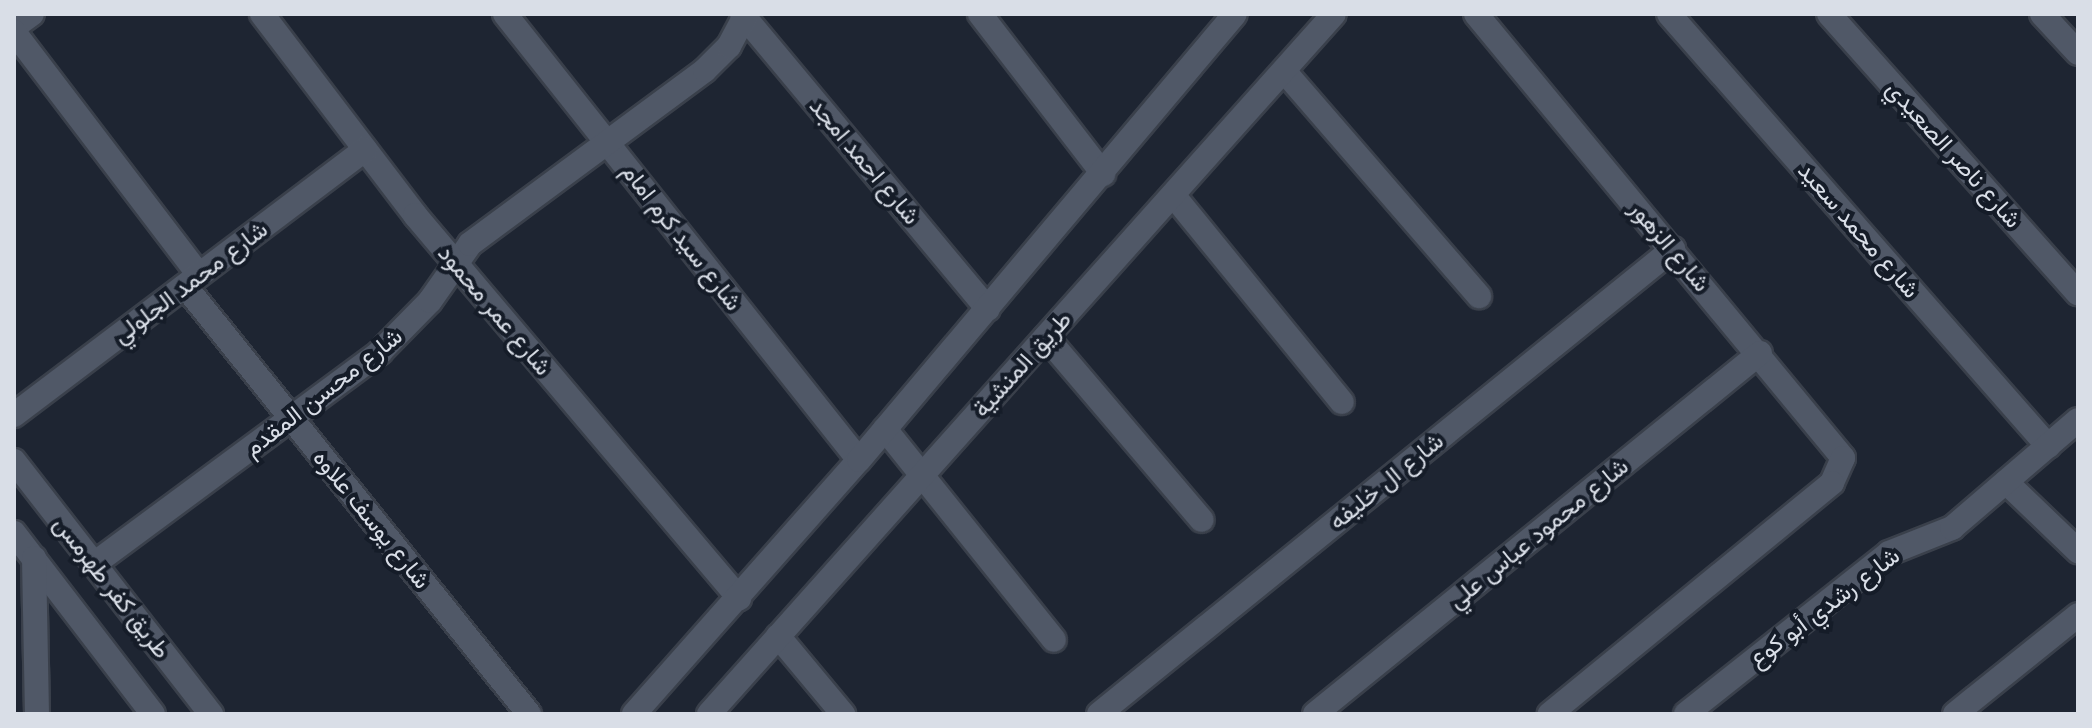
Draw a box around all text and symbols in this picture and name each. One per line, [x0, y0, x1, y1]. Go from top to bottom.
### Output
street label: شارع ناصر الصعيدي [1880, 74, 2028, 234]
street label: شارع احمد امجد [804, 92, 926, 230]
street label: شارع محمد سعيد [1792, 156, 1926, 304]
street label: شارع سيد كرم امام [616, 158, 748, 316]
street label: شارع الزهور [1624, 195, 1716, 297]
street label: شارع محمد الجلولي [107, 214, 273, 350]
street label: شارع عمر محمود [432, 239, 558, 381]
street label: طريق المنشية [967, 305, 1077, 423]
street label: شارع محسن المقدم [238, 321, 408, 463]
street label: شارع ال خليفه [1323, 426, 1449, 536]
street label: شارع يوسف علاوه [307, 444, 437, 594]
street label: شارع محمود عباس علي [1442, 452, 1634, 614]
street label: طريق كفر طهرمس [47, 510, 177, 664]
street label: شارع رشدي أبو كوع [1743, 541, 1905, 673]

